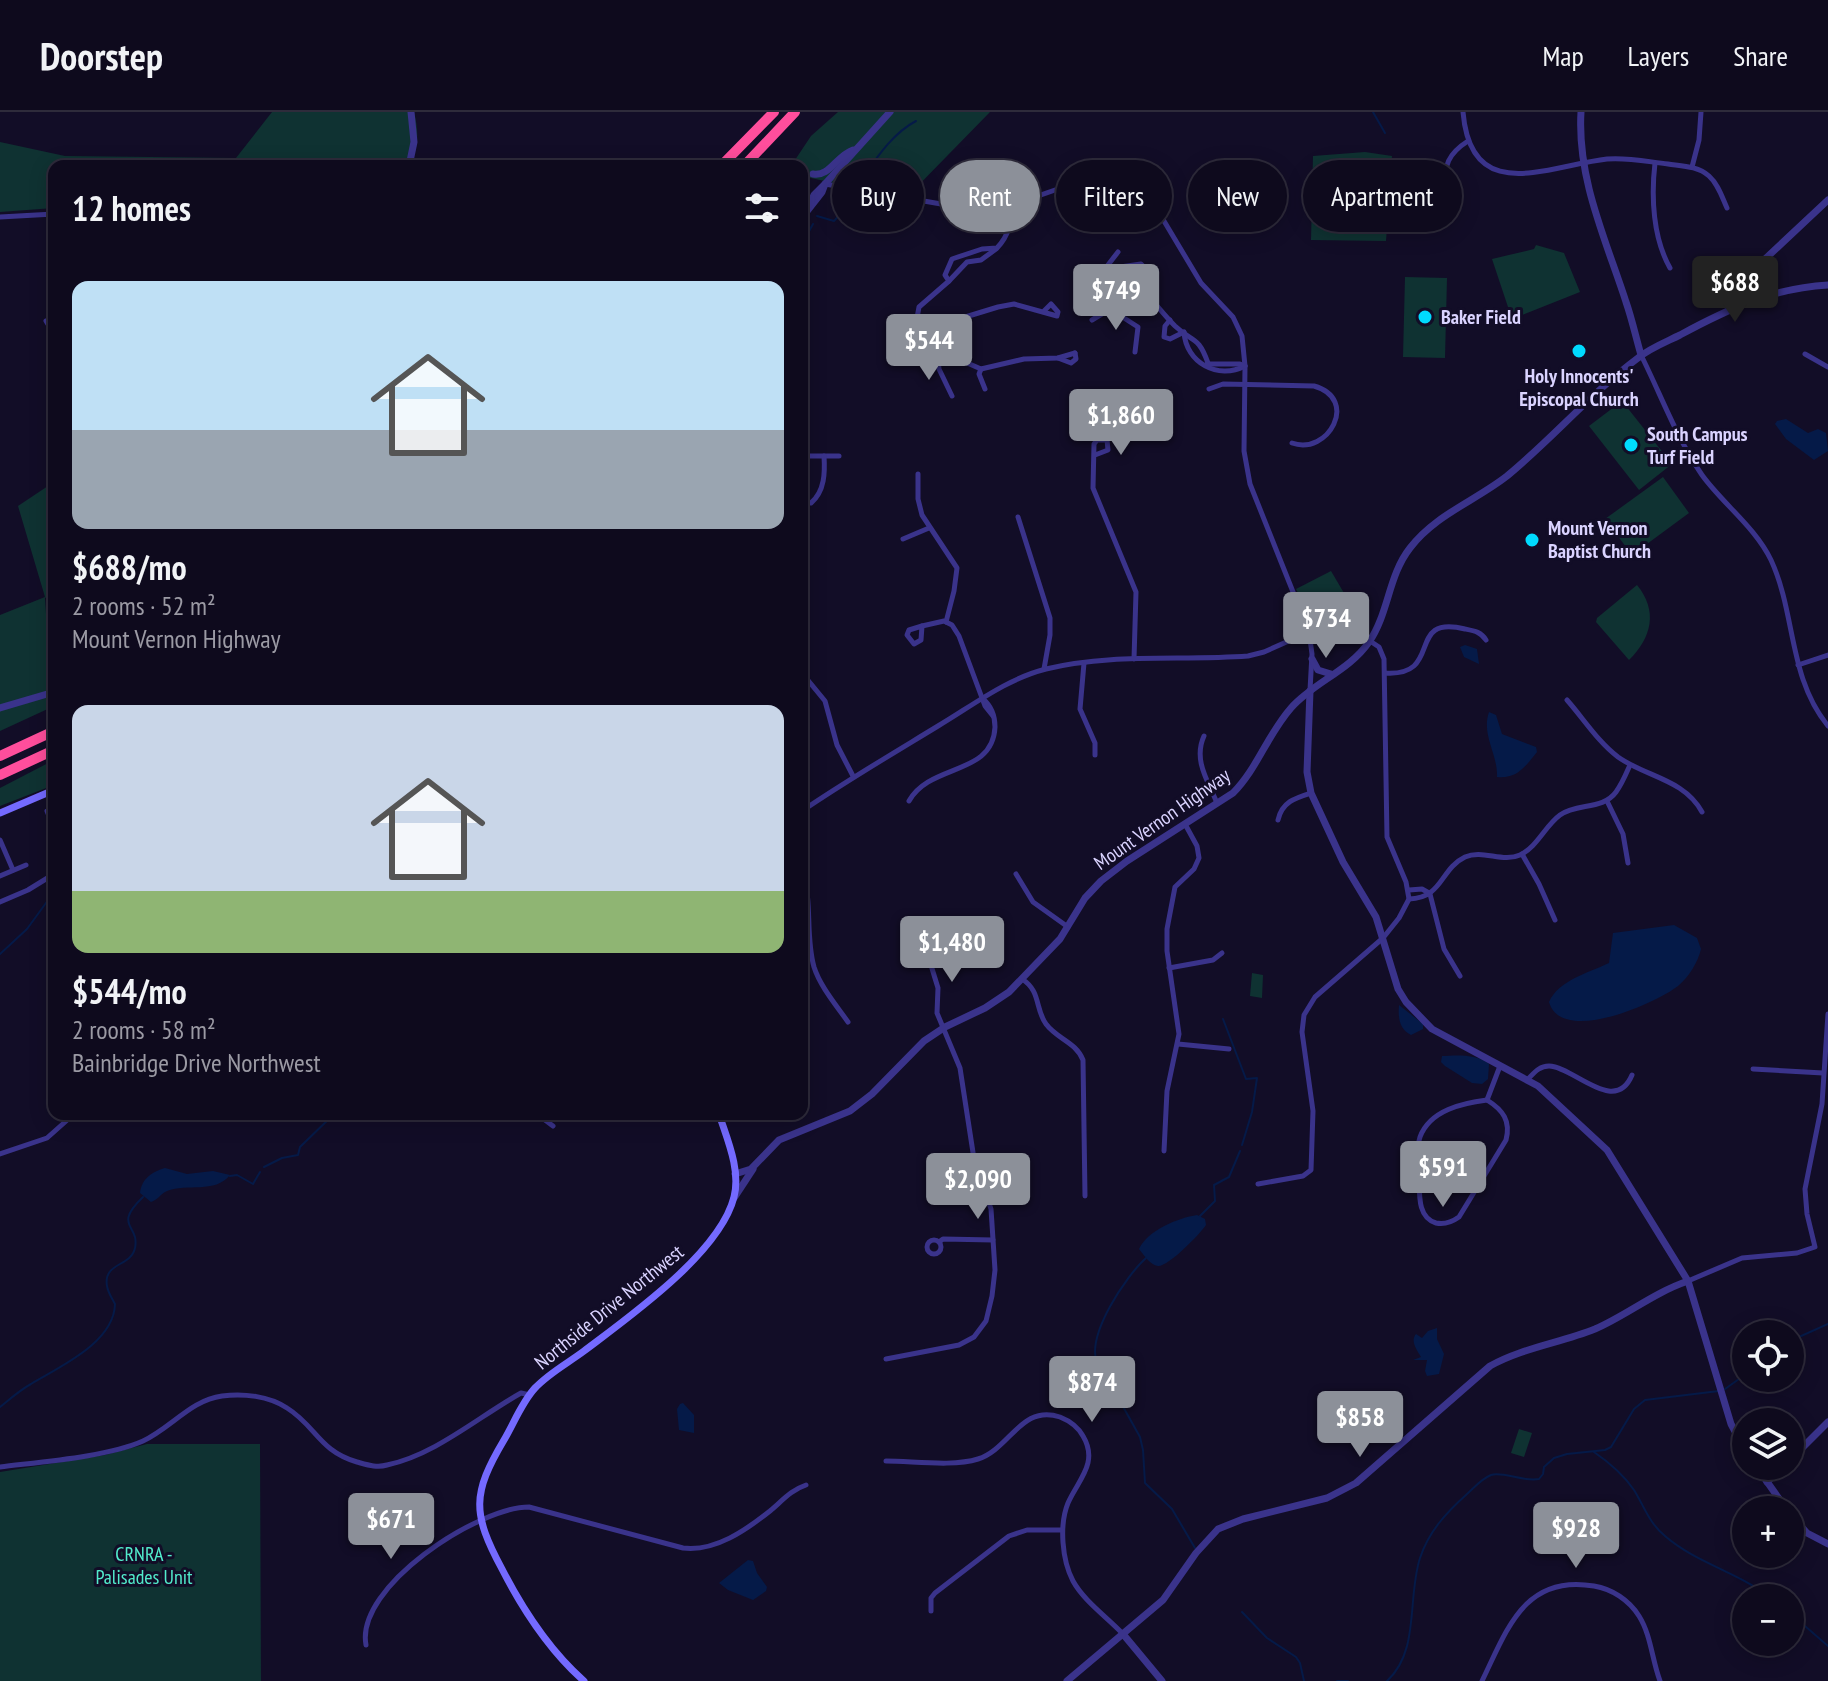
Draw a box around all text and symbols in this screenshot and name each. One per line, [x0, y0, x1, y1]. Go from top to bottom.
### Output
text: Doorstep [40, 31, 163, 80]
text: Map [1542, 37, 1584, 74]
text: Layers [1628, 37, 1689, 74]
text: Share [1733, 37, 1788, 74]
chip: Buy [832, 160, 924, 232]
chip: Rent [940, 160, 1040, 232]
chip: Filters [1056, 160, 1172, 232]
chip: New [1188, 160, 1287, 232]
chip: Apartment [1303, 160, 1462, 232]
text: 12 homes [72, 186, 191, 230]
icon: filters [740, 186, 784, 230]
pin: $688 [1688, 256, 1782, 324]
pin: $749 [1069, 264, 1163, 332]
text: $688 [1710, 265, 1760, 298]
text: $749 [1091, 273, 1141, 306]
place label: Baker Field [1441, 304, 1521, 330]
marker: Baker Field [1416, 308, 1434, 326]
pin: $544 [882, 314, 976, 382]
text: $544 [904, 323, 954, 356]
icon: home [356, 333, 500, 477]
marker: Holy Innocents' Episcopal Church [1570, 342, 1588, 360]
place label: Holy Innocents' Episcopal Church [1519, 363, 1639, 412]
pin: $1,860 [1056, 389, 1186, 457]
text: $1,860 [1087, 398, 1155, 431]
place label: South Campus Turf Field [1647, 421, 1748, 470]
marker: South Campus Turf Field [1622, 436, 1640, 454]
place label: Mount Vernon Baptist Church [1548, 515, 1651, 564]
marker: Mount Vernon Baptist Church [1523, 531, 1541, 549]
text: $688/mo [72, 545, 187, 589]
text: 2 rooms · 52 m² [72, 589, 216, 622]
pin: $734 [1279, 592, 1373, 660]
text: $734 [1301, 601, 1351, 634]
text: Mount Vernon Highway [72, 622, 281, 655]
icon: home [356, 757, 500, 901]
street label: Mount Vernon Highway [1089, 762, 1236, 876]
pin: $1,480 [887, 916, 1017, 984]
text: $1,480 [918, 925, 986, 958]
text: $544/mo [72, 969, 187, 1013]
text: 2 rooms · 58 m² [72, 1013, 216, 1046]
text: Bainbridge Drive Northwest [72, 1046, 321, 1079]
pin: $591 [1396, 1141, 1490, 1209]
text: $591 [1418, 1150, 1468, 1183]
pin: $2,090 [913, 1153, 1043, 1221]
text: $2,090 [944, 1162, 1012, 1195]
street label: Northside Drive Northwest [529, 1239, 689, 1375]
map controls [1732, 1320, 1804, 1656]
button: locate [1732, 1320, 1804, 1392]
pin: $874 [1045, 1356, 1139, 1424]
text: $874 [1067, 1365, 1117, 1398]
pin: $858 [1313, 1391, 1407, 1459]
text: $858 [1335, 1400, 1385, 1433]
button: layers [1732, 1408, 1804, 1480]
pin: $671 [344, 1493, 438, 1561]
button: + [1732, 1496, 1804, 1568]
text: $671 [366, 1502, 416, 1535]
pin: $928 [1529, 1502, 1623, 1570]
text: $928 [1551, 1511, 1601, 1544]
park label: CRNRA - Palisades Unit [95, 1541, 193, 1590]
button: − [1732, 1584, 1804, 1656]

